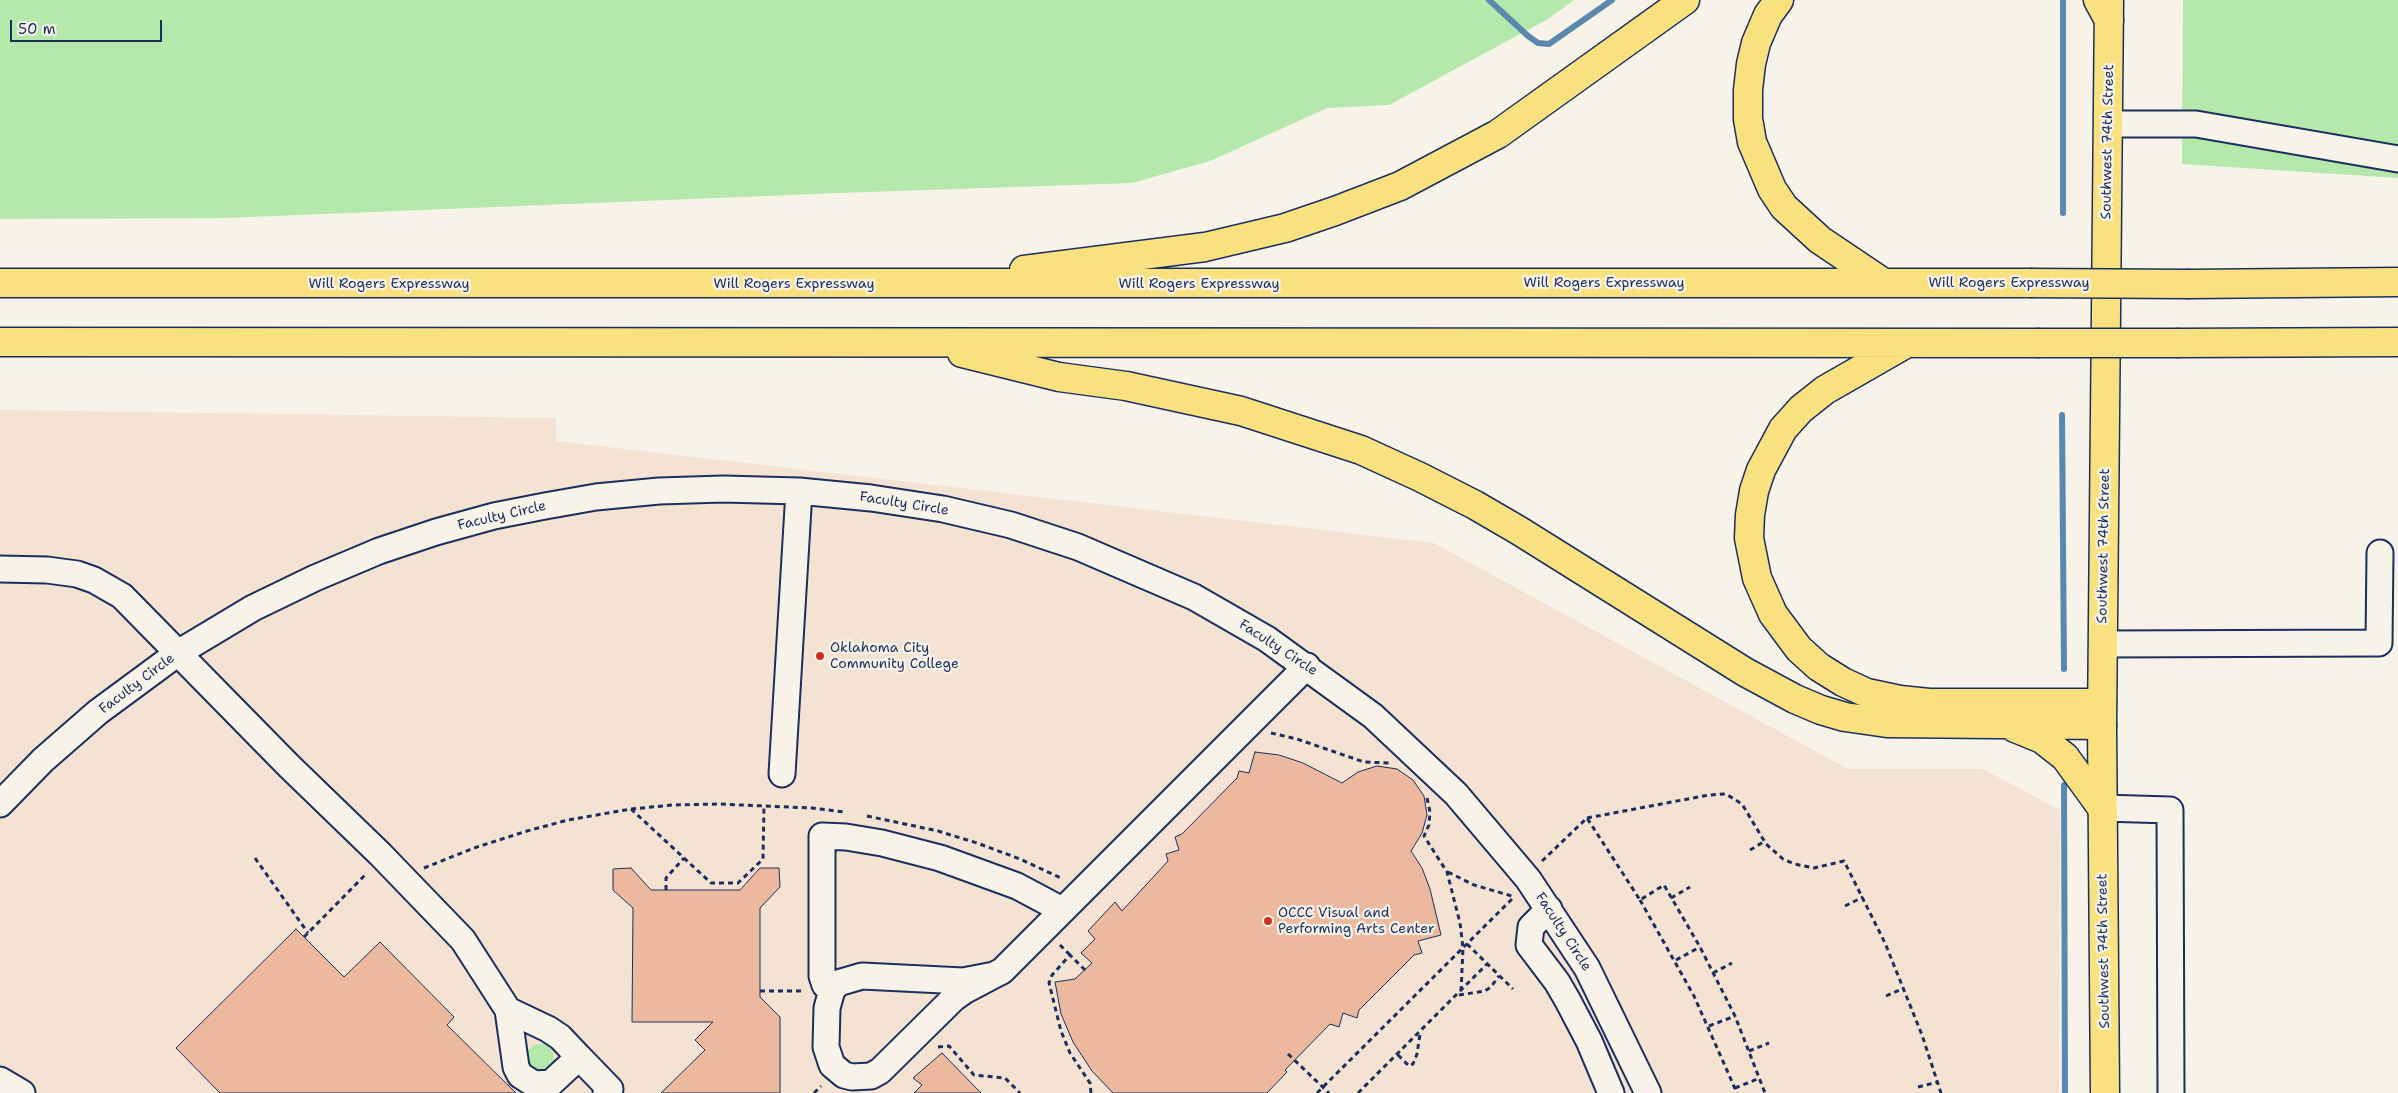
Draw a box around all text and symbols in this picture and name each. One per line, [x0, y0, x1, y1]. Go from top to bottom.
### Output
scale bar [12, 10, 165, 42]
text: 50 m [18, 19, 56, 39]
street label: Southwest 74th Street [2098, 64, 2118, 220]
street label: Will Rogers Expressway [1523, 275, 1685, 291]
street label: Will Rogers Expressway [1928, 275, 2090, 291]
street label: Will Rogers Expressway [308, 276, 470, 292]
street label: Will Rogers Expressway [713, 276, 875, 292]
street label: Will Rogers Expressway [1118, 276, 1280, 292]
street label: Southwest 74th Street [2094, 468, 2114, 624]
street label: Faculty Circle [858, 489, 950, 519]
street label: Faculty Circle [456, 498, 548, 534]
street label: Faculty Circle [1236, 616, 1320, 680]
place label: Oklahoma City Community College [830, 640, 959, 672]
street label: Faculty Circle [96, 650, 178, 718]
marker: Oklahoma City Community College [814, 650, 826, 662]
street label: Southwest 74th Street [2094, 873, 2114, 1029]
street label: Faculty Circle [1531, 890, 1595, 974]
place label: OCCC Visual and Performing Arts Center [1278, 905, 1435, 938]
marker: OCCC Visual and Performing Arts Center [1262, 915, 1274, 927]

